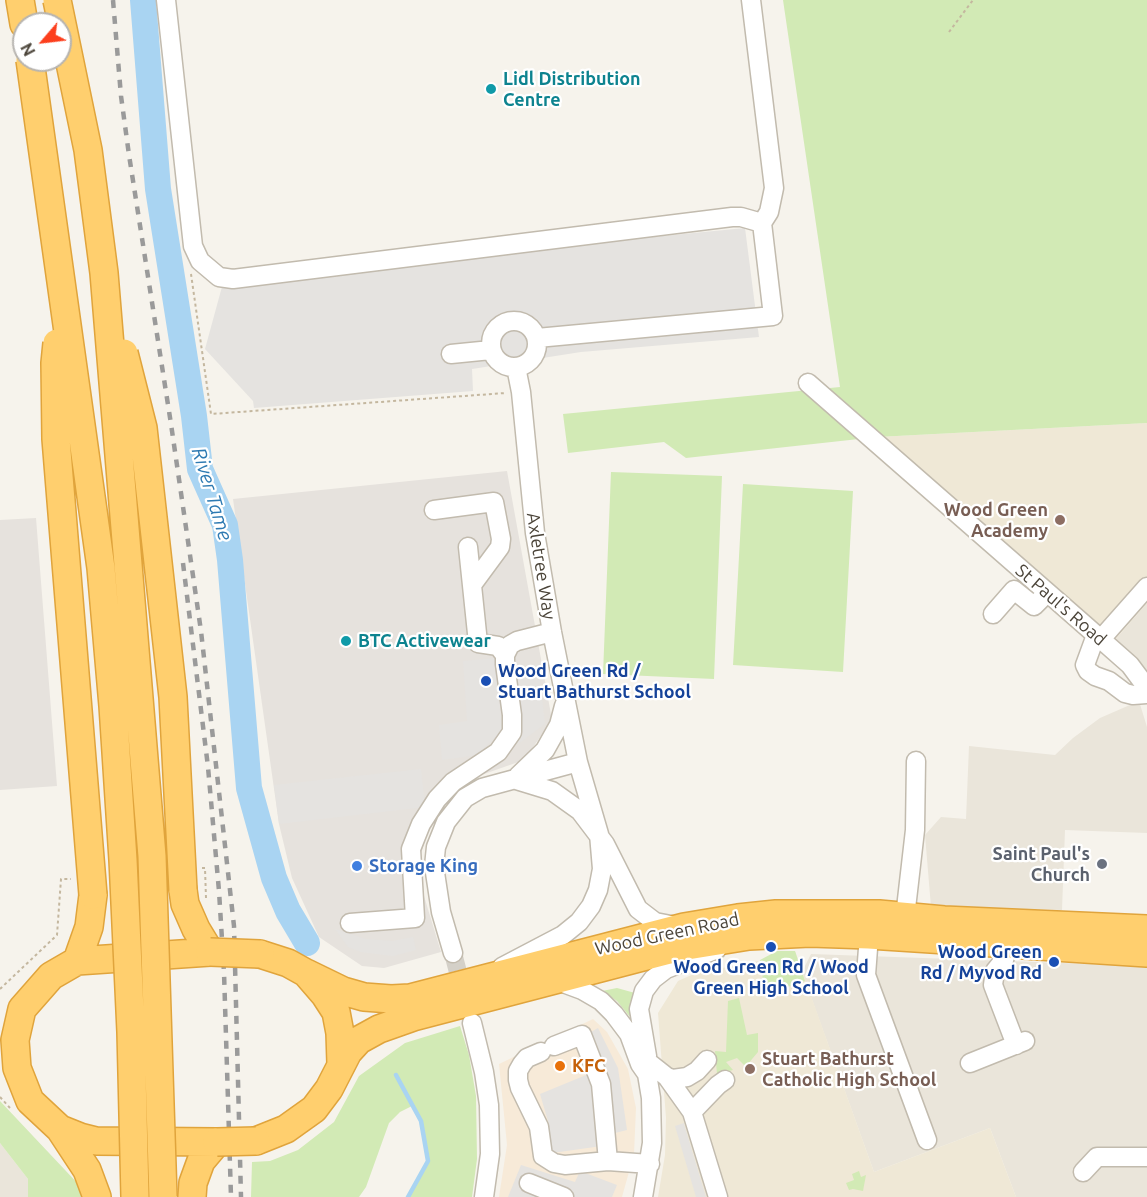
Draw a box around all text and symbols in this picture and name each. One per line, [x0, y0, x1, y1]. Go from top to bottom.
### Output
north arrow [12, 12, 72, 72]
text: N [17, 40, 39, 59]
place label: Lidl Distribution Centre [503, 68, 641, 110]
marker: Lidl Distribution Centre [484, 82, 498, 96]
water label: River Tame [186, 445, 238, 543]
place label: Wood Green Academy [944, 499, 1048, 542]
street label: Axletree Way [522, 511, 560, 621]
marker: Wood Green Academy [1053, 513, 1067, 527]
street label: St Paul's Road [1011, 560, 1111, 650]
place label: BTC Activewear [358, 630, 491, 652]
marker: BTC Activewear [339, 634, 353, 648]
place label: Wood Green Rd / Stuart Bathurst School [498, 660, 691, 702]
marker: Wood Green Rd / Stuart Bathurst School [479, 674, 493, 688]
place label: Saint Paul's Church [993, 843, 1090, 886]
place label: Storage King [369, 855, 478, 877]
marker: Saint Paul's Church [1095, 857, 1109, 871]
marker: Storage King [350, 859, 364, 873]
street label: Wood Green Road [593, 908, 741, 960]
marker: Wood Green Rd / Wood Green High School [764, 940, 778, 954]
place label: Wood Green Rd / Myvod Rd [920, 941, 1042, 984]
marker: Wood Green Rd / Myvod Rd [1047, 955, 1061, 969]
place label: Wood Green Rd / Wood Green High School [673, 956, 869, 998]
place label: Stuart Bathurst Catholic High School [762, 1048, 936, 1090]
place label: KFC [572, 1055, 605, 1077]
marker: KFC [553, 1059, 567, 1073]
marker: Stuart Bathurst Catholic High School [743, 1062, 757, 1076]

